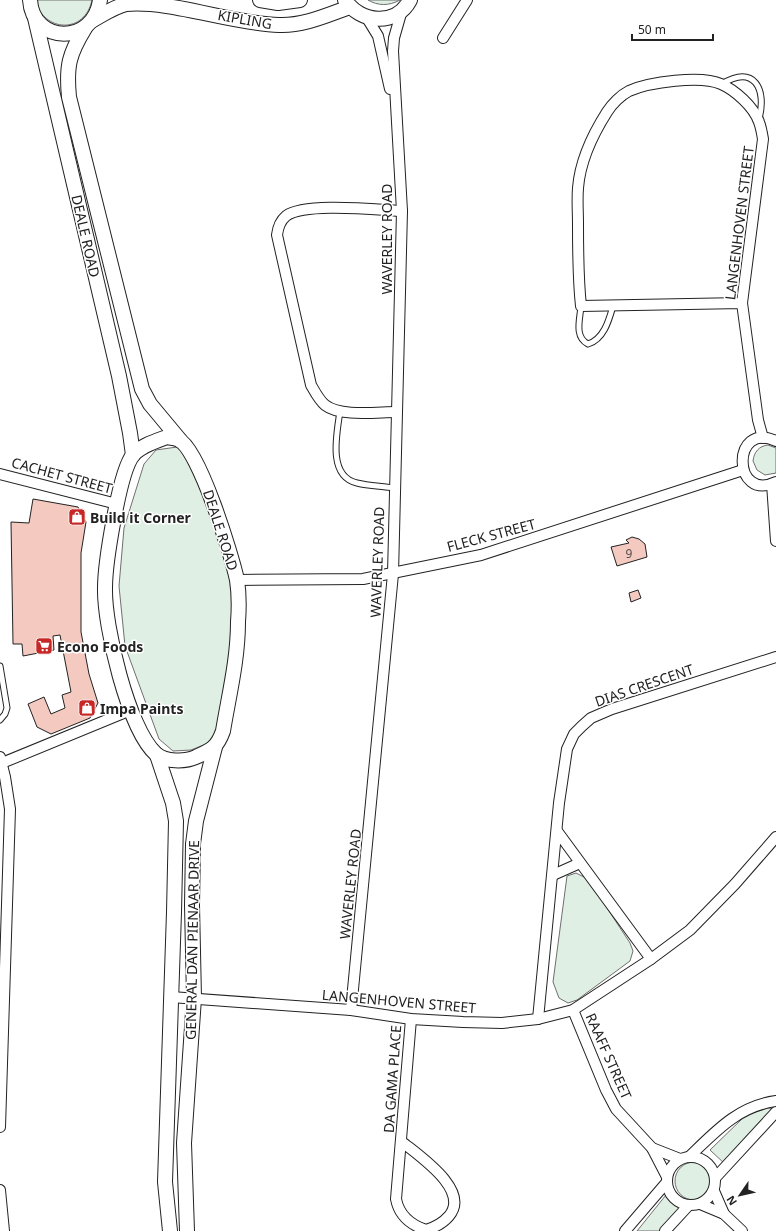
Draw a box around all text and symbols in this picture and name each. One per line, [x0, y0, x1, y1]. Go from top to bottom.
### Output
street label: KIPLING [216, 5, 274, 33]
scale bar [632, 16, 713, 42]
text: 50 m [638, 21, 666, 38]
street label: LANGENHOVEN STREET [720, 145, 758, 301]
street label: WAVERLEY ROAD [377, 184, 396, 294]
street label: DEALE ROAD [67, 193, 105, 279]
street label: CACHET STREET [10, 452, 115, 498]
street label: DEALE ROAD [199, 487, 243, 573]
street label: WAVERLEY ROAD [366, 506, 388, 618]
shop icon: Build it Corner [67, 507, 87, 527]
place label: Build it Corner [90, 508, 192, 527]
street label: FLECK STREET [445, 514, 538, 556]
house number: 9 [626, 545, 633, 562]
supermarket icon: Econo Foods [34, 636, 54, 656]
place label: Econo Foods [57, 637, 143, 656]
street label: DIAS CRESCENT [592, 659, 696, 711]
shop icon: Impa Paints [77, 698, 97, 718]
place label: Impa Paints [100, 699, 183, 718]
street label: WAVERLEY ROAD [335, 828, 365, 940]
street label: GENERAL DAN PIENAAR DRIVE [181, 840, 203, 1040]
street label: LANGENHOVEN STREET [321, 985, 477, 1017]
street label: RAAFF STREET [582, 1010, 637, 1102]
street label: DA GAMA PLACE [379, 1024, 405, 1134]
north arrow [720, 1175, 760, 1215]
text: N [723, 1193, 740, 1209]

